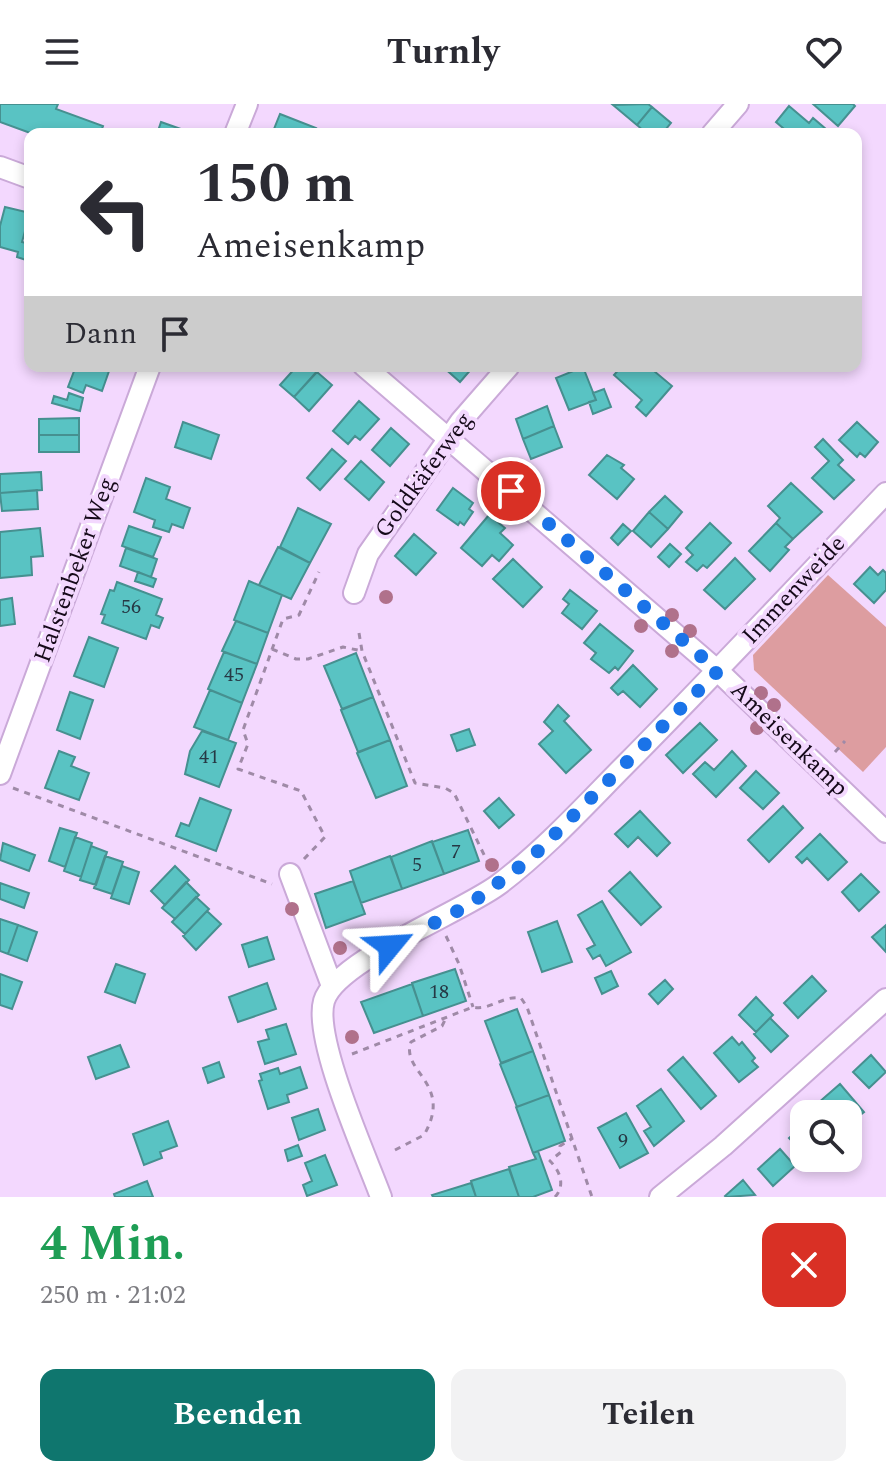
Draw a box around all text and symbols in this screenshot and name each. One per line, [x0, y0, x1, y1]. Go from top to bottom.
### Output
text: Turnly [387, 25, 499, 80]
icon: menu [40, 30, 84, 74]
icon: heart [802, 30, 846, 74]
text: 150 m [196, 142, 355, 227]
icon: left [64, 160, 168, 264]
text: Ameisenkamp [196, 219, 425, 274]
text: Dann [64, 311, 137, 357]
icon: arrive [153, 312, 197, 356]
street label: Goldkäferweg [366, 404, 482, 546]
pin [477, 457, 545, 525]
icon: arrive [489, 469, 533, 513]
street label: Halstenbeker Weg [25, 472, 125, 668]
street label: Immenweide [734, 527, 854, 653]
house number: 56 [121, 592, 141, 622]
house number: 45 [224, 660, 244, 690]
street label: Ameisenkamp [722, 673, 856, 805]
house number: 41 [199, 742, 219, 772]
house number: 7 [451, 837, 461, 867]
house number: 5 [412, 850, 422, 880]
position arrow [348, 904, 432, 988]
house number: 18 [429, 977, 449, 1007]
map controls [790, 1100, 862, 1172]
button: search [790, 1100, 862, 1172]
house number: 9 [618, 1126, 628, 1156]
text: 4 Min. [40, 1208, 185, 1281]
button: close [762, 1223, 846, 1307]
text: 250 m · 21:02 [40, 1275, 186, 1315]
button: Beenden [40, 1369, 435, 1461]
button: Teilen [451, 1369, 846, 1461]

